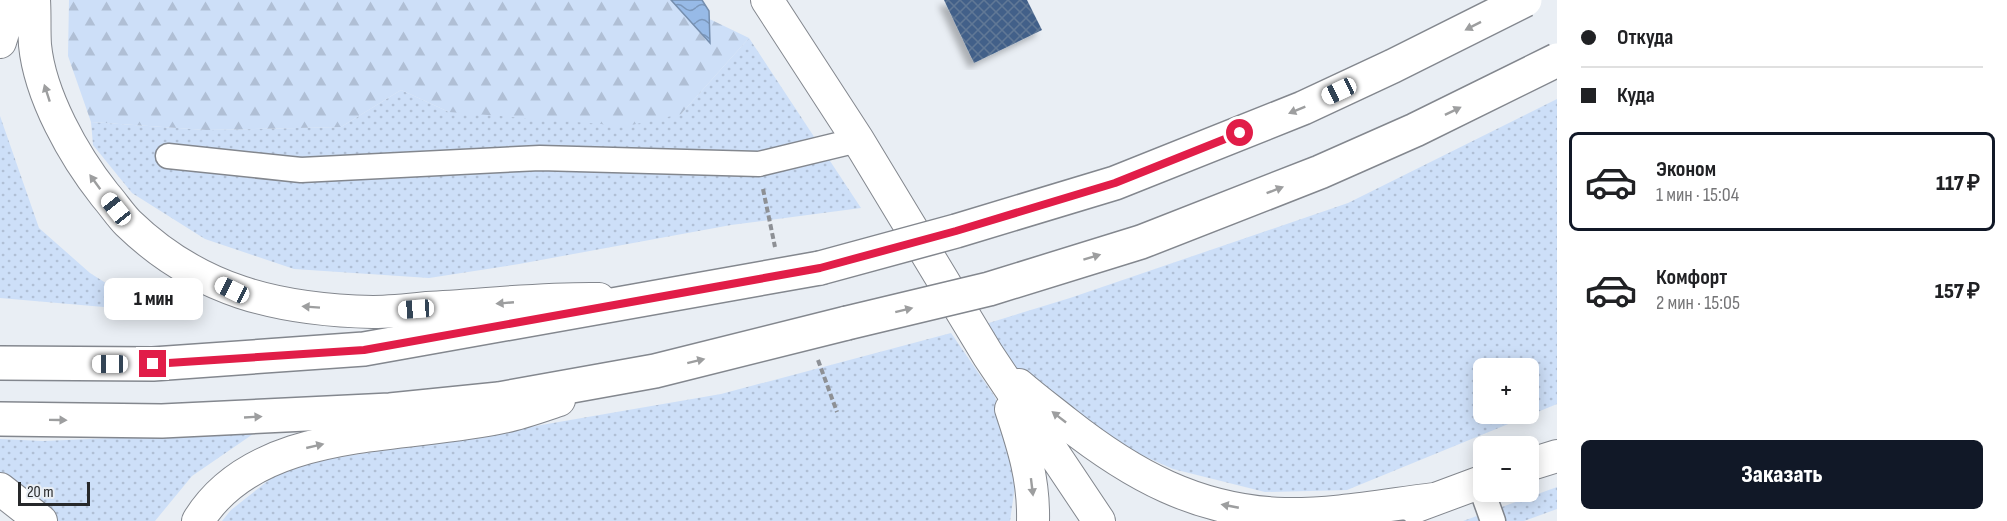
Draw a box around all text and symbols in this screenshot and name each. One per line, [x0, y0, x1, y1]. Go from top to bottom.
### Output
one-way arrow [1464, 21, 1481, 31]
text: Откуда [1617, 24, 1673, 51]
car [1319, 75, 1359, 107]
text: Куда [1617, 82, 1655, 109]
one-way arrow [42, 84, 52, 102]
one-way arrow [1287, 105, 1305, 115]
one-way arrow [1445, 106, 1462, 116]
route start [1226, 119, 1253, 146]
icon: car [1584, 155, 1638, 209]
text: Эконом [1656, 156, 1716, 183]
text: 117 ₽ [1936, 170, 1980, 197]
one-way arrow [89, 174, 101, 190]
text: 1 мин · 15:04 [1656, 183, 1739, 207]
one-way arrow [1266, 185, 1284, 194]
car [98, 189, 134, 229]
one-way arrow [1083, 252, 1101, 261]
icon: car [1584, 263, 1638, 317]
text: Комфорт [1656, 264, 1727, 291]
car [212, 274, 252, 306]
callout: 1 мин [104, 277, 202, 319]
text: 157 ₽ [1935, 278, 1980, 305]
text: 1 мин [134, 287, 173, 311]
text: 2 мин · 15:05 [1656, 291, 1740, 315]
one-way arrow [496, 298, 515, 308]
car [397, 299, 435, 319]
one-way arrow [301, 302, 320, 312]
one-way arrow [895, 304, 914, 314]
route end [139, 350, 166, 377]
car [92, 355, 128, 373]
one-way arrow [687, 355, 705, 365]
map controls [1473, 358, 1539, 502]
button: + [1473, 358, 1539, 424]
one-way arrow [1051, 411, 1067, 424]
one-way arrow [244, 412, 263, 421]
one-way arrow [49, 415, 68, 425]
button: − [1473, 436, 1539, 502]
one-way arrow [305, 440, 324, 450]
button: Заказать [1581, 440, 1983, 509]
one-way arrow [1027, 478, 1037, 497]
scale bar [18, 479, 90, 506]
text: 20 m [27, 483, 54, 502]
one-way arrow [1220, 501, 1239, 510]

